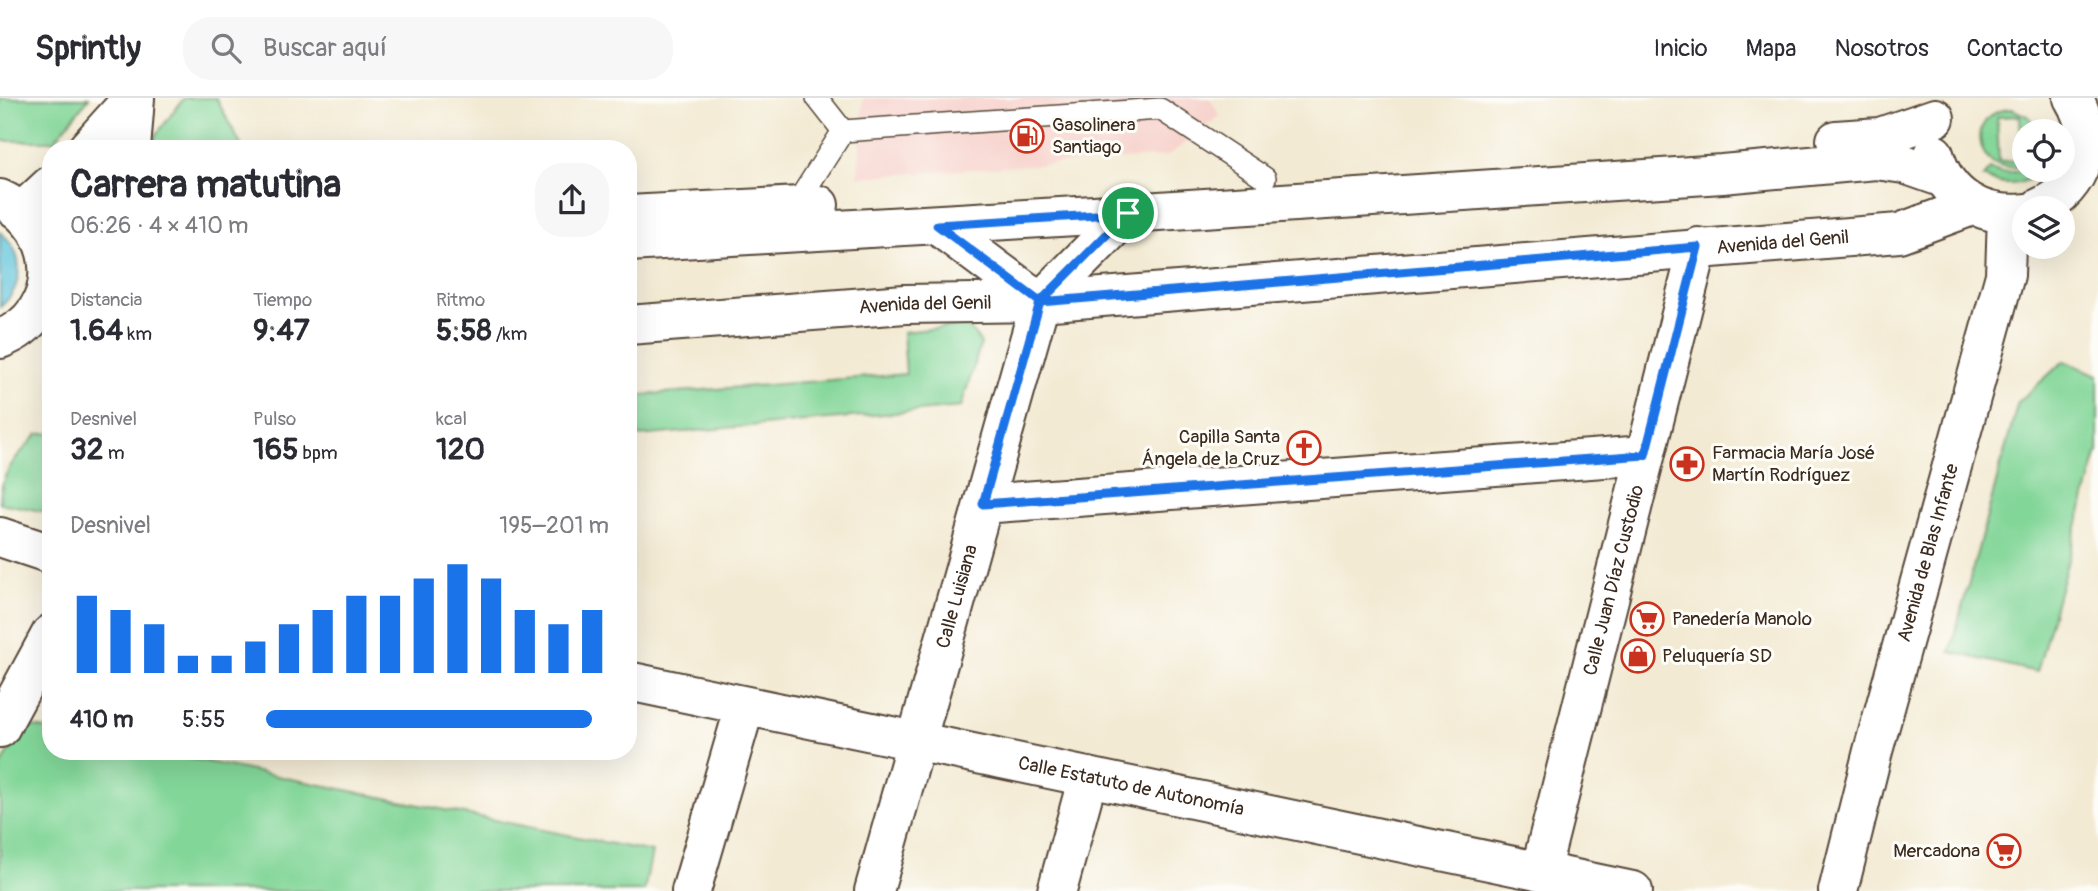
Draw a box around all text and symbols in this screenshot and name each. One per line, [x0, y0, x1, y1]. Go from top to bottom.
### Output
search box [183, 17, 673, 80]
text: Sprintly [35, 28, 141, 69]
icon: search [207, 29, 245, 67]
text: Buscar aquí [263, 32, 387, 64]
text: Inicio [1654, 34, 1708, 63]
text: Mapa [1746, 34, 1797, 63]
text: Nosotros [1835, 34, 1929, 63]
text: Contacto [1967, 34, 2063, 63]
place label: Gasolinera Santiago [1052, 113, 1136, 159]
fuel station icon: Gasolinera Santiago [1008, 117, 1046, 155]
map controls [2012, 119, 2075, 259]
button: locate [2012, 119, 2075, 182]
text: Carrera matutina [70, 161, 341, 209]
button: share [535, 163, 609, 237]
pin [1098, 183, 1158, 243]
icon: arrive [1109, 194, 1147, 232]
button: layers [2012, 196, 2075, 259]
text: 06:26 · 4 × 410 m [70, 211, 248, 240]
street label: Avenida del Genil [1716, 225, 1850, 260]
text: Distancia [70, 288, 142, 312]
text: Tiempo [253, 288, 312, 312]
text: Ritmo [436, 288, 485, 312]
street label: Avenida del Genil [858, 291, 992, 319]
text: 1.64 [70, 312, 123, 349]
text: 9:47 [253, 312, 310, 349]
text: 5:58 [436, 312, 492, 349]
text: km [123, 322, 152, 346]
text: /km [492, 322, 527, 346]
text: Desnivel [70, 407, 137, 431]
text: Pulso [253, 407, 296, 431]
text: kcal [436, 407, 467, 431]
place label: Capilla Santa Ángela de la Cruz [1142, 425, 1280, 471]
church icon: Capilla Santa Ángela de la Cruz [1285, 429, 1323, 467]
text: 32 [70, 431, 104, 468]
text: 165 [253, 431, 298, 468]
text: 120 [436, 431, 485, 468]
text: m [104, 441, 125, 465]
text: bpm [298, 441, 338, 465]
place label: Farmacia María José Martín Rodríguez [1712, 441, 1875, 487]
pharmacy icon: Farmacia María José Martín Rodríguez [1668, 445, 1706, 483]
street label: Avenida de Blas Infante [1892, 460, 1964, 645]
street label: Calle Juan Díaz Custodio [1578, 482, 1649, 678]
text: Desnivel [70, 511, 151, 540]
text: 195–201 m [499, 511, 609, 540]
street label: Calle Luisiana [931, 542, 983, 651]
supermarket icon: Panedería Manolo [1628, 600, 1666, 638]
place label: Panedería Manolo [1672, 607, 1812, 631]
shop icon: Peluquería SD [1619, 637, 1657, 675]
place label: Peluquería SD [1662, 644, 1772, 668]
text: 410 m [70, 705, 133, 734]
text: 5:55 [182, 705, 226, 734]
street label: Calle Estatuto de Autonomía [1016, 751, 1246, 821]
supermarket icon: Mercadona [1985, 832, 2023, 870]
place label: Mercadona [1893, 839, 1980, 863]

